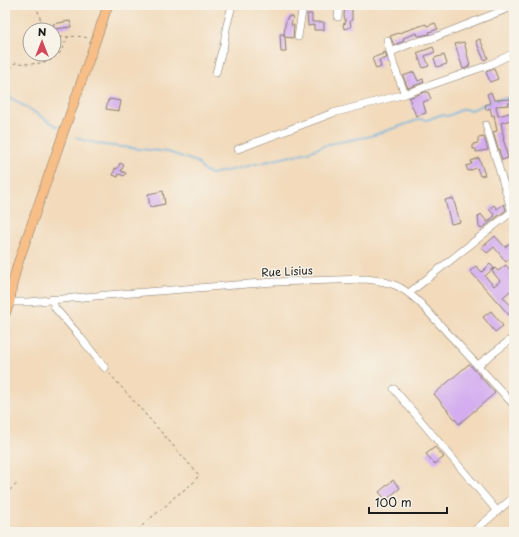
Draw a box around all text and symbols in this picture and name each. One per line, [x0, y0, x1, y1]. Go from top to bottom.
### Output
north arrow [22, 22, 62, 62]
text: N [38, 23, 47, 40]
street label: Rue Lisius [261, 261, 313, 281]
scale bar [369, 489, 447, 515]
text: 100 m [375, 493, 412, 511]

